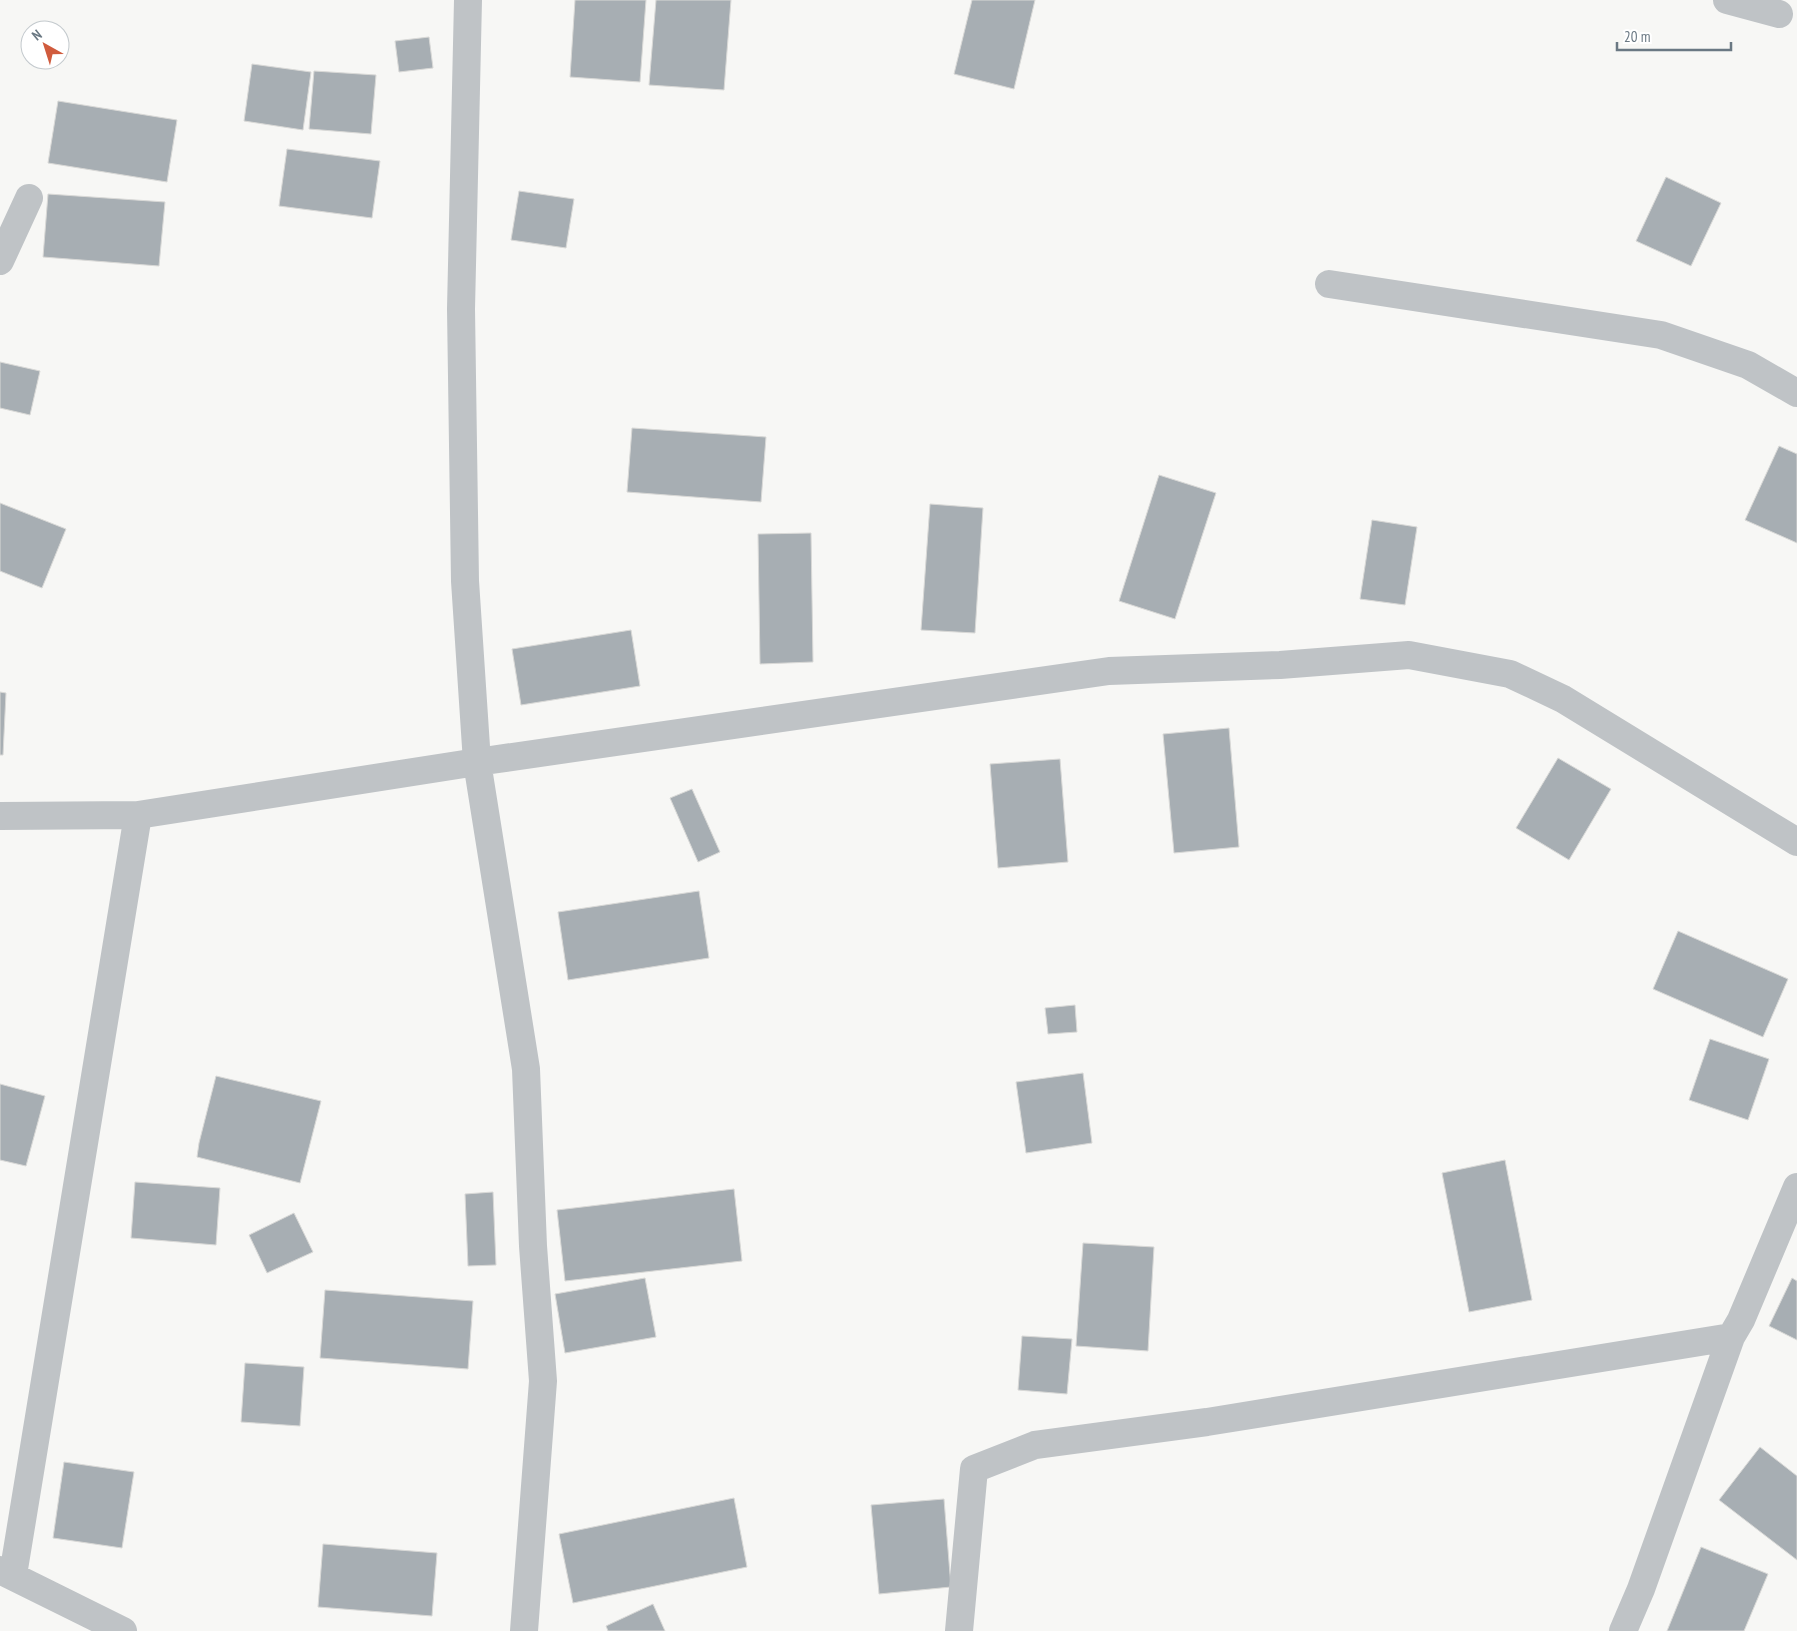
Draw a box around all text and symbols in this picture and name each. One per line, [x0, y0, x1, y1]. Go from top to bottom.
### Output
north arrow [20, 20, 70, 70]
scale bar [1617, 20, 1731, 52]
text: N [28, 26, 45, 44]
text: 20 m [1624, 27, 1650, 46]

